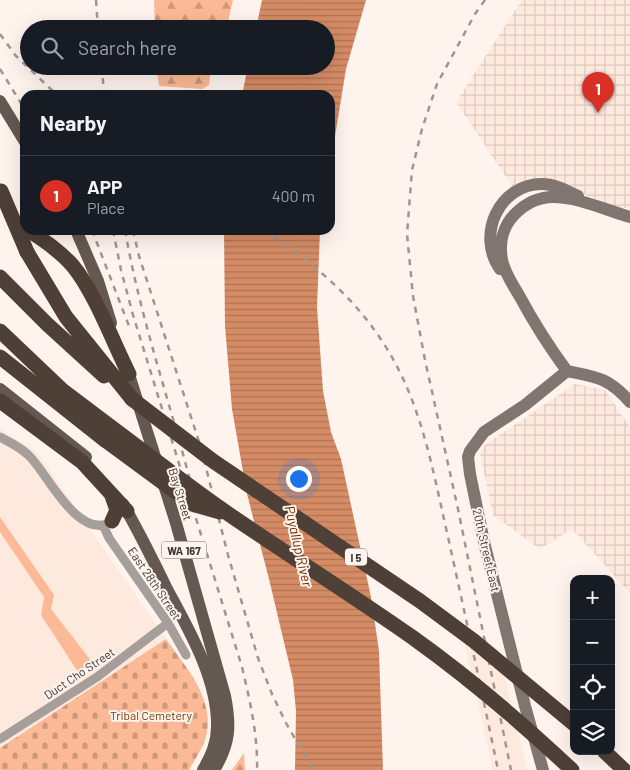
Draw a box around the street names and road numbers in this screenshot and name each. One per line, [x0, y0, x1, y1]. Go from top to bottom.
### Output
street label: Bay Street [166, 466, 196, 522]
street label: 20th Street East [471, 507, 503, 593]
road number: WA 167 [162, 542, 206, 558]
street label: East 28th Street [126, 544, 184, 622]
road number: I 5 [345, 548, 367, 566]
street label: Duct Cho Street [41, 644, 117, 702]

